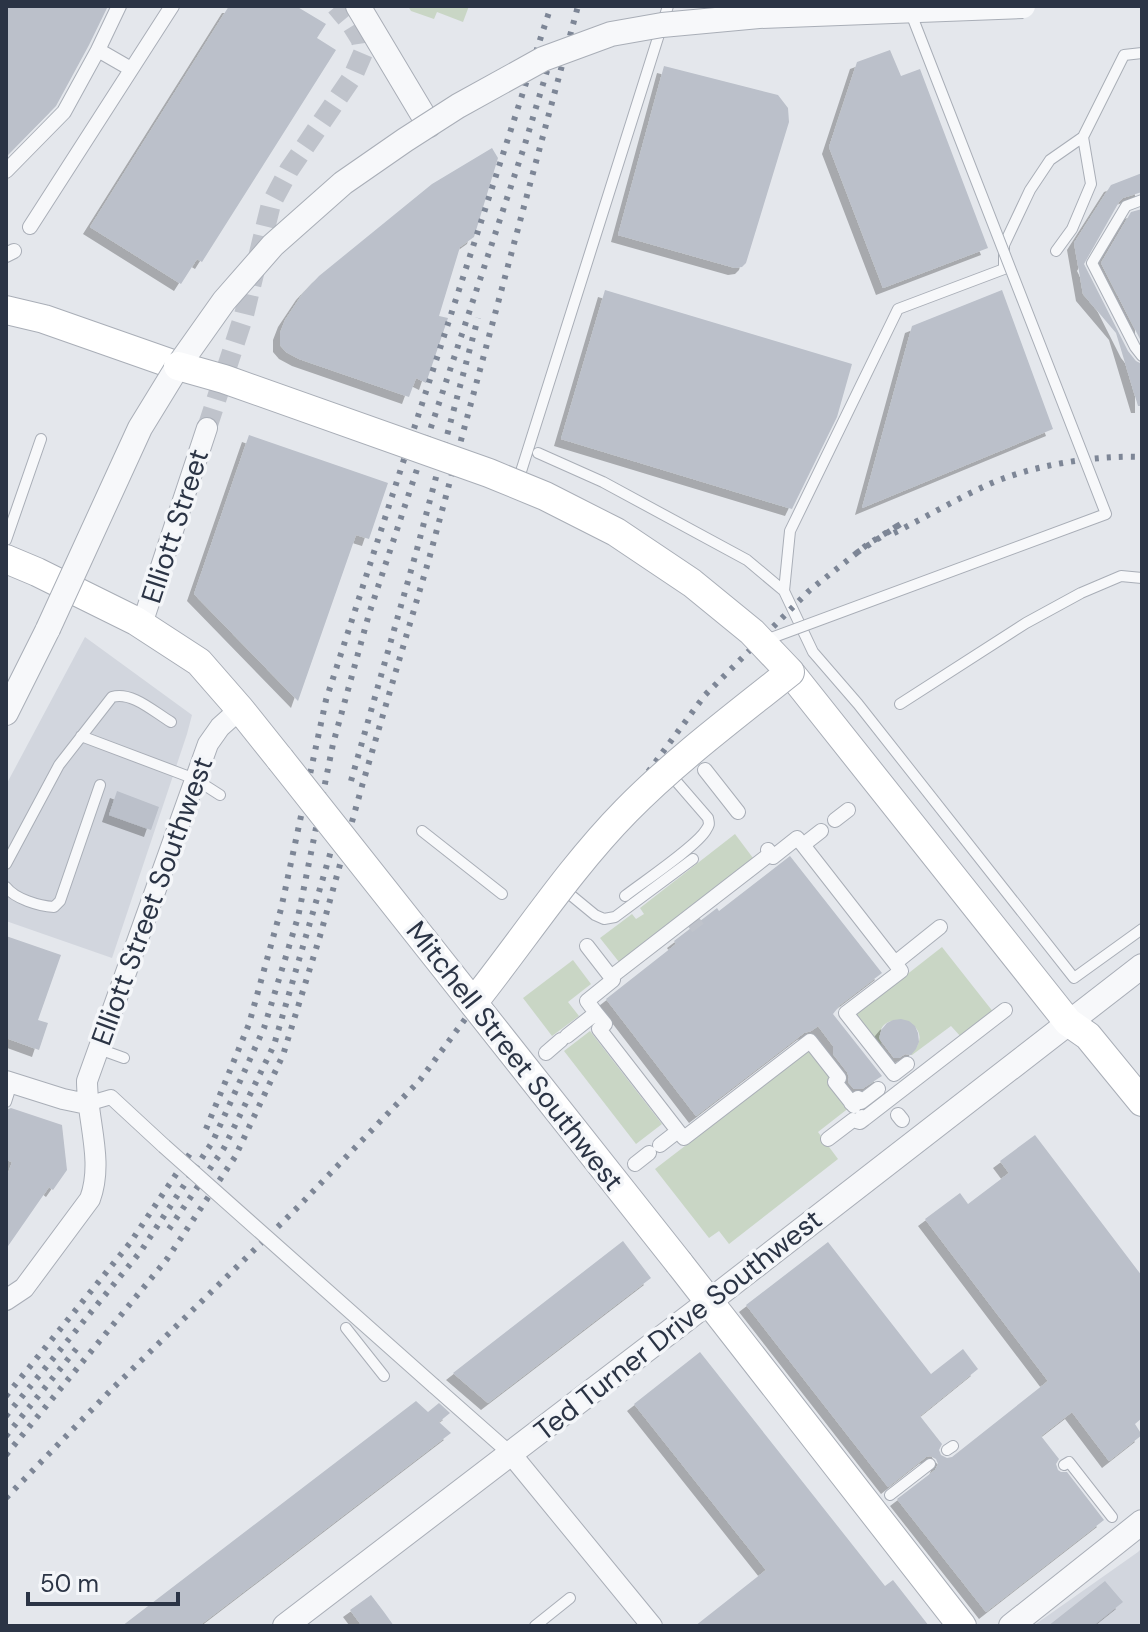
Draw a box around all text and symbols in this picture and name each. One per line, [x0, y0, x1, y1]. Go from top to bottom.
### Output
street label: Elliott Street [133, 444, 217, 608]
street label: Elliott Street Southwest [83, 752, 221, 1050]
street label: Mitchell Street Southwest [398, 914, 632, 1198]
street label: Ted Turner Drive Southwest [527, 1201, 829, 1449]
scale bar [28, 1556, 178, 1606]
text: 50 m [40, 1568, 99, 1599]

